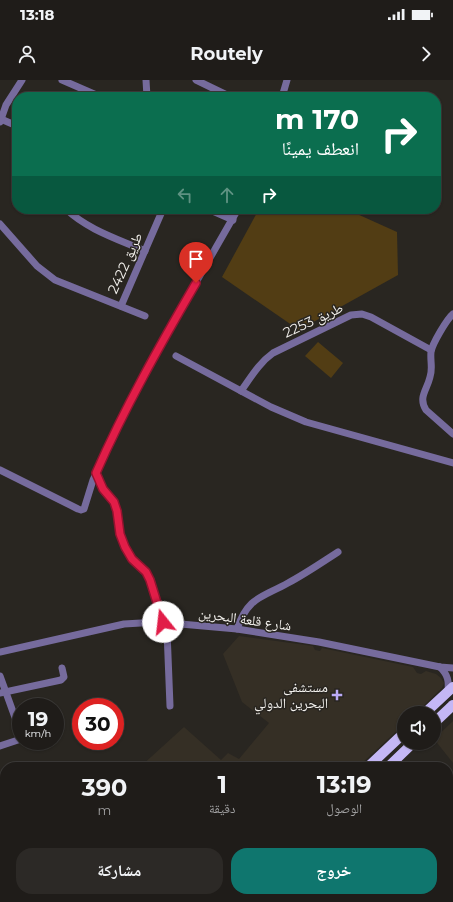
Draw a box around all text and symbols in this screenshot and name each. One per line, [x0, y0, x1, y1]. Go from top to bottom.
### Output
text: 13:18 [20, 5, 54, 24]
icon: person [16, 43, 38, 65]
text: Routely [190, 43, 263, 65]
icon: forward [415, 43, 437, 65]
text: 170 m [275, 102, 359, 136]
icon: right [373, 108, 425, 160]
text: انعطف يمينًا [282, 138, 359, 160]
icon: left [174, 184, 196, 206]
icon: ahead [216, 184, 238, 206]
icon: right [258, 184, 280, 206]
street label: طريق 2422 [104, 230, 147, 297]
pin [179, 242, 213, 283]
icon: arrive [185, 248, 207, 270]
street label: طريق 2253 [280, 298, 346, 343]
position arrow [142, 601, 184, 643]
street label: شارع قلعة البحرين [197, 604, 293, 635]
place label: مستشفى البحرين الدولي [254, 678, 328, 715]
marker: مستشفى البحرين الدولي [331, 689, 343, 701]
speed limit sign: 30 [72, 698, 124, 750]
map controls [397, 706, 441, 750]
button: sound [397, 706, 441, 750]
text: 19 [28, 707, 48, 731]
text: km/h [25, 727, 51, 740]
text: 1 [217, 770, 227, 799]
text: 13:19 [317, 770, 371, 799]
text: 390 [82, 773, 127, 802]
text: دقيقة [209, 800, 235, 816]
text: الوصول [326, 800, 362, 816]
text: m [98, 802, 111, 818]
button: مشاركة [16, 848, 223, 894]
button: خروج [231, 848, 437, 894]

